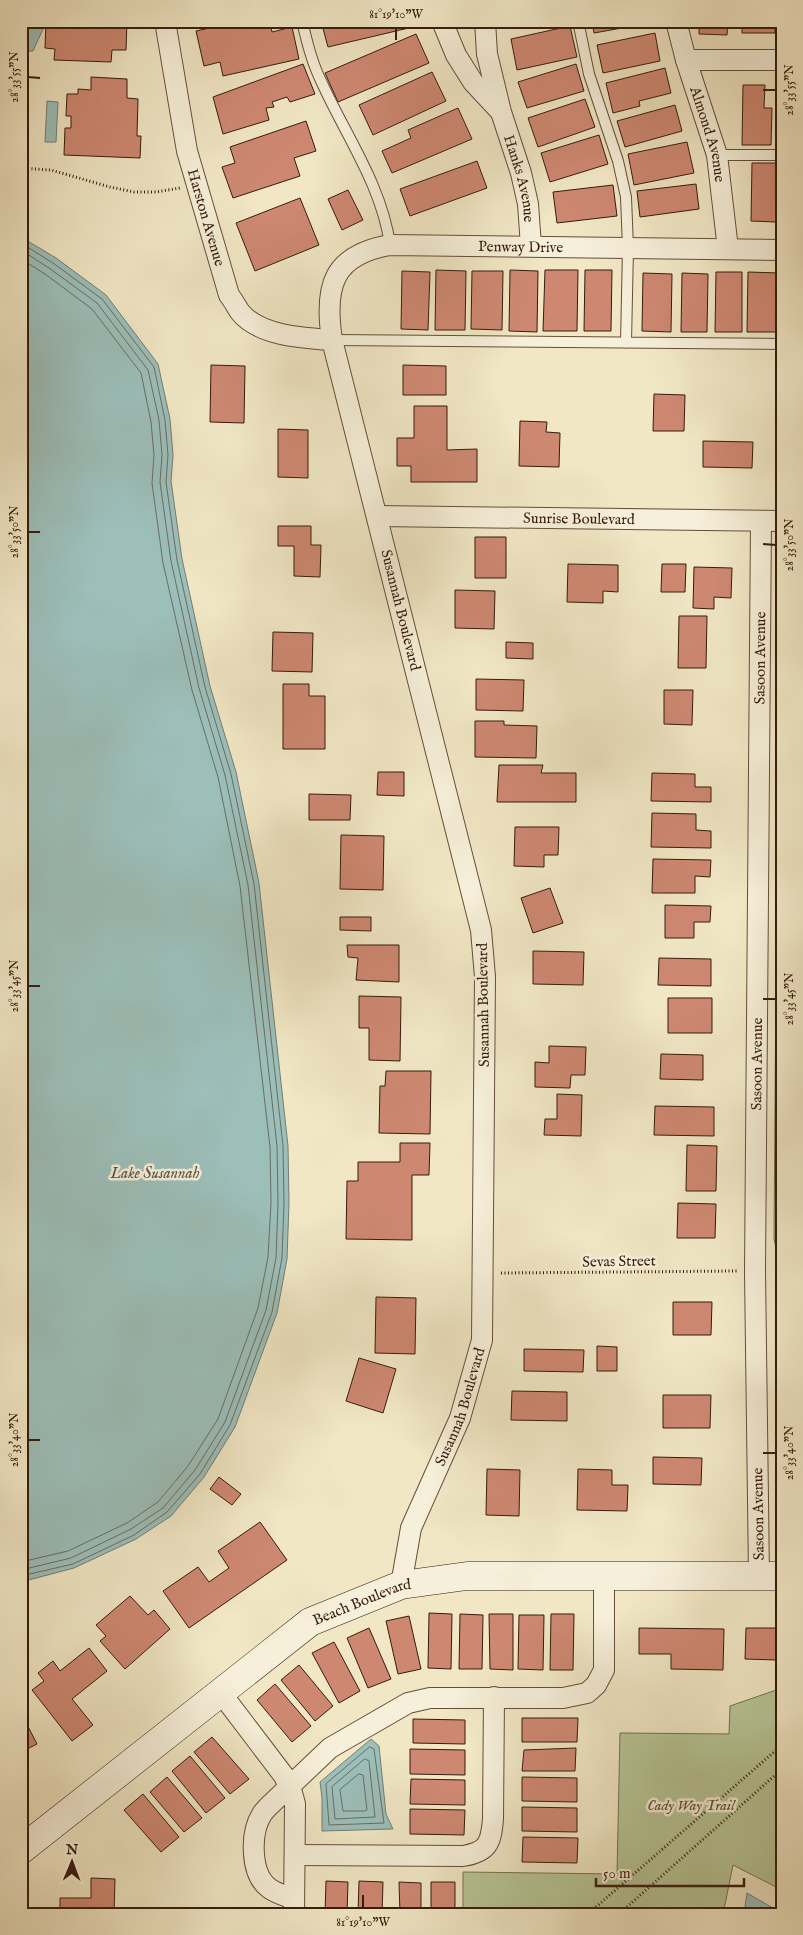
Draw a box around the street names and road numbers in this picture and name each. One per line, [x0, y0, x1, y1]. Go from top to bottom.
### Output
street label: Almond Avenue [685, 83, 729, 183]
street label: Hanks Avenue [499, 132, 538, 223]
street label: Harston Avenue [183, 167, 229, 269]
street label: Penway Drive [478, 237, 563, 257]
street label: Sunrise Boulevard [523, 509, 636, 529]
street label: Susannah Boulevard [376, 548, 425, 674]
street label: Sasoon Avenue [751, 611, 770, 705]
street label: Susannah Boulevard [473, 942, 494, 1067]
street label: Sasoon Avenue [747, 1017, 767, 1110]
street label: Sevas Street [582, 1251, 656, 1272]
street label: Susannah Boulevard [431, 1344, 490, 1469]
street label: Sasoon Avenue [748, 1467, 769, 1560]
street label: Beach Boulevard [310, 1575, 413, 1630]

